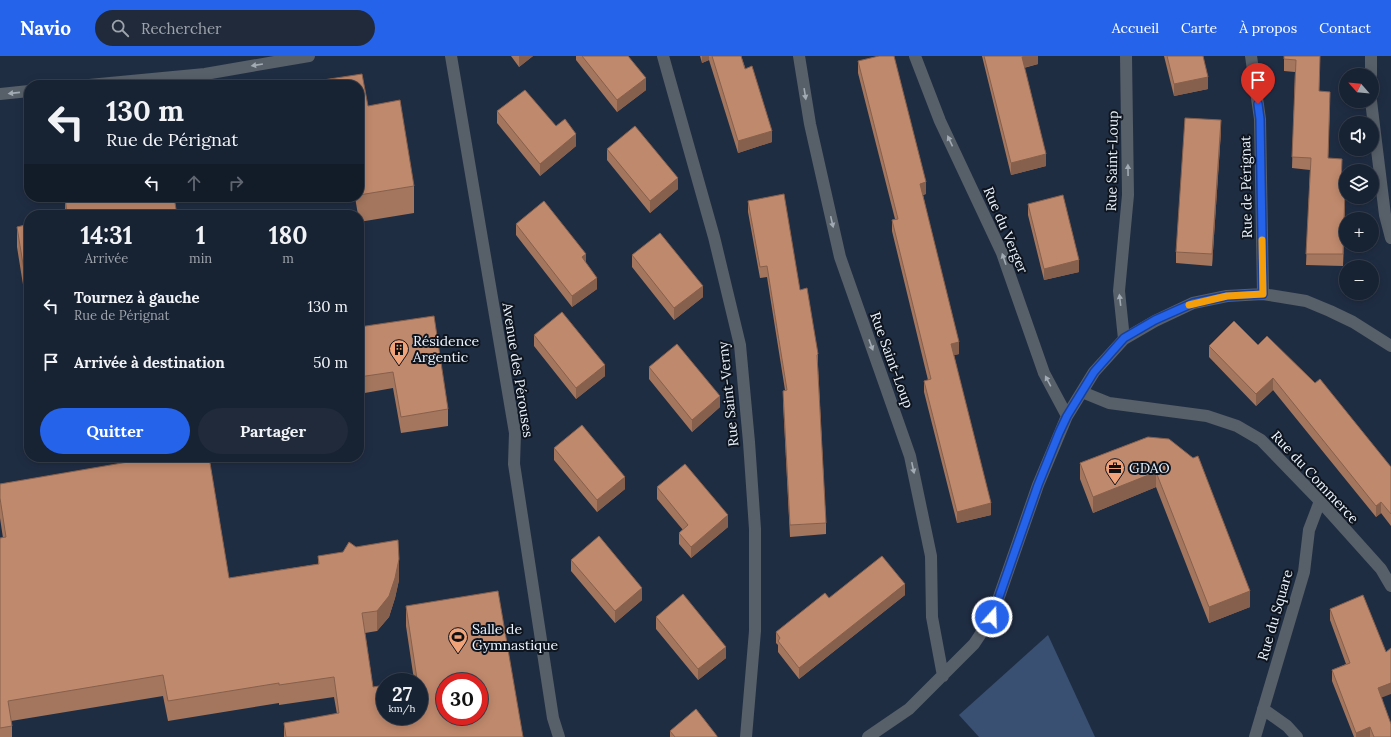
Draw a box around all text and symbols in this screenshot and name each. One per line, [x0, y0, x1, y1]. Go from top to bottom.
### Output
search box [95, 10, 375, 46]
text: Navio [20, 16, 71, 40]
icon: search [109, 17, 131, 39]
text: Rechercher [141, 19, 222, 38]
text: Accueil [1112, 19, 1159, 37]
text: Carte [1181, 19, 1217, 37]
text: À propos [1239, 19, 1297, 37]
text: Contact [1319, 19, 1371, 37]
one-way arrow [251, 62, 263, 68]
pin [1241, 63, 1275, 104]
north arrow [1339, 68, 1379, 108]
map controls [1339, 68, 1379, 300]
icon: arrive [1247, 69, 1269, 91]
one-way arrow [803, 88, 809, 101]
one-way arrow [8, 89, 21, 96]
text: 130 m [106, 93, 184, 129]
icon: left [40, 96, 92, 148]
street label: Rue Saint-Loup [1102, 110, 1122, 212]
button: sound [1339, 116, 1379, 156]
text: Rue de Pérignat [106, 128, 238, 151]
street label: Rue de Pérignat [1236, 135, 1256, 239]
one-way arrow [947, 136, 953, 147]
one-way arrow [1125, 163, 1131, 176]
button: layers [1339, 164, 1379, 204]
icon: left [141, 172, 163, 194]
icon: ahead [183, 172, 205, 194]
icon: right [225, 172, 247, 194]
street label: Rue du Verger [980, 184, 1032, 276]
button: + [1339, 212, 1379, 252]
one-way arrow [829, 216, 835, 228]
text: 14:31 [81, 220, 133, 251]
text: 1 [196, 220, 206, 251]
text: 180 [269, 220, 307, 251]
text: Arrivée [85, 250, 128, 267]
text: min [189, 250, 212, 267]
text: m [282, 250, 294, 267]
one-way arrow [1001, 253, 1007, 265]
button: − [1339, 260, 1379, 300]
text: Tournez à gauche [74, 288, 200, 307]
one-way arrow [1117, 294, 1123, 306]
icon: left [40, 295, 62, 317]
text: 130 m [308, 297, 348, 316]
street label: Avenue des Pérouses [498, 300, 538, 439]
text: Rue de Pérignat [74, 307, 169, 324]
street label: Rue Saint-Loup [866, 309, 918, 411]
place label: Résidence Argentic [412, 332, 480, 366]
building icon: Résidence Argentic [388, 338, 410, 366]
street label: Rue Saint-Verny [713, 340, 742, 448]
one-way arrow [869, 340, 875, 352]
icon: arrive [40, 351, 62, 373]
text: Arrivée à destination [74, 353, 225, 372]
text: 50 m [313, 353, 348, 372]
one-way arrow [1045, 376, 1052, 387]
button: Quitter [40, 408, 190, 454]
button: Partager [198, 408, 348, 454]
street label: Rue du Commerce [1267, 427, 1363, 527]
office icon: GDAO [1104, 457, 1126, 485]
place label: GDAO [1129, 459, 1170, 477]
one-way arrow [910, 462, 916, 475]
street label: Rue du Square [1253, 567, 1297, 663]
position arrow [971, 596, 1013, 638]
place label: Salle de Gymnastique [472, 620, 559, 654]
sports icon: Salle de Gymnastique [447, 626, 469, 654]
speed limit sign: 30 [436, 673, 488, 725]
text: 27 [392, 681, 412, 706]
text: km/h [388, 702, 416, 715]

